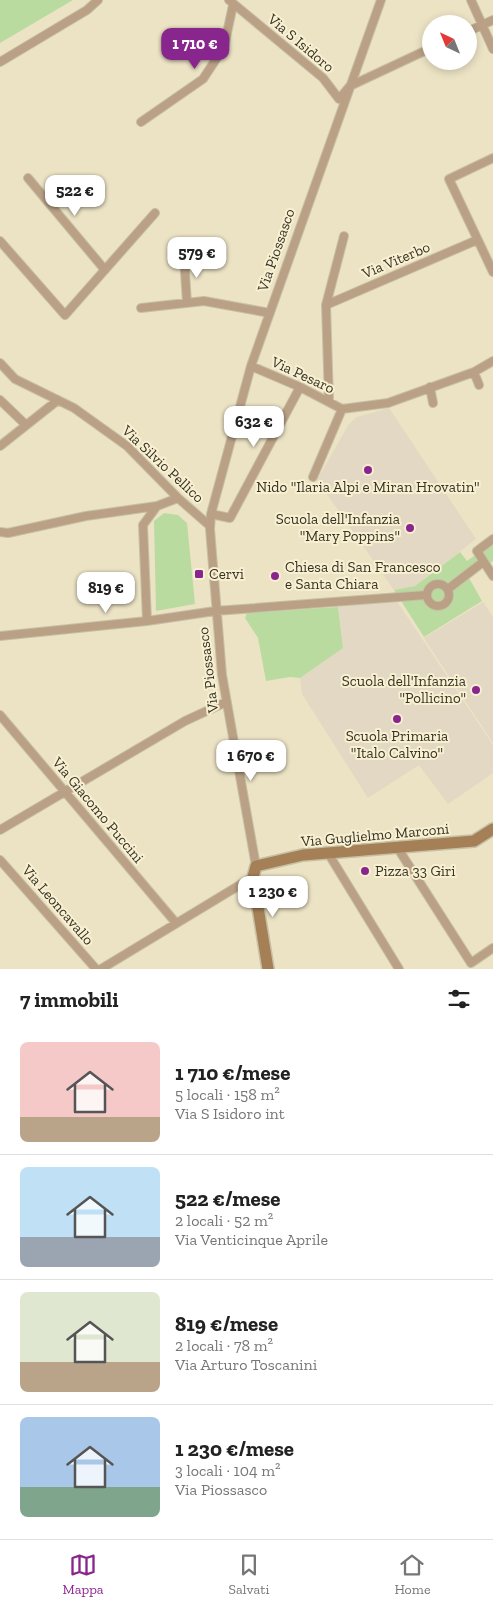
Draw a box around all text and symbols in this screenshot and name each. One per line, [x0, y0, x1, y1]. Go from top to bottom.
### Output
street label: Via S Isidoro [263, 9, 338, 76]
north arrow [422, 15, 478, 70]
map controls [422, 15, 477, 70]
pin: 1 710 € [149, 28, 241, 70]
text: 1 710 € [172, 34, 218, 53]
pin: 522 € [40, 174, 110, 217]
text: 522 € [56, 181, 94, 200]
street label: Via Piossasco [253, 206, 299, 295]
pin: 579 € [162, 236, 232, 279]
street label: Via Viterbo [358, 238, 433, 283]
text: 579 € [178, 243, 216, 262]
street label: Via Pesaro [268, 352, 338, 398]
pin: 632 € [219, 406, 289, 448]
text: 632 € [235, 412, 273, 431]
street label: Via Silvio Pellico [118, 421, 208, 507]
marker: Nido "Ilaria Alpi e Miran Hrovatin" [362, 464, 374, 476]
place label: Nido "Ilaria Alpi e Miran Hrovatin" [256, 478, 480, 496]
place label: Scuola dell'Infanzia "Mary Poppins" [276, 510, 400, 545]
marker: Scuola dell'Infanzia "Mary Poppins" [404, 522, 416, 534]
place label: Chiesa di San Francesco e Santa Chiara [285, 558, 441, 593]
place label: Cervi [209, 565, 244, 583]
marker: Cervi [193, 568, 205, 580]
marker: Chiesa di San Francesco e Santa Chiara [269, 570, 281, 582]
pin: 819 € [71, 572, 141, 614]
text: 819 € [88, 578, 124, 597]
street label: Via Piossasco [194, 626, 222, 715]
place label: Scuola dell'Infanzia "Pollicino" [342, 672, 466, 707]
marker: Scuola dell'Infanzia "Pollicino" [470, 684, 482, 696]
marker: Scuola Primaria "Italo Calvino" [391, 713, 403, 725]
place label: Scuola Primaria "Italo Calvino" [346, 727, 448, 762]
pin: 1 670 € [205, 740, 297, 782]
text: 1 670 € [227, 746, 275, 765]
street label: Via Giacomo Puccini [48, 753, 148, 867]
street label: Via Guglielmo Marconi [299, 820, 450, 851]
street label: Via Leoncavallo [18, 861, 98, 949]
place label: Pizza 33 Giri [375, 862, 456, 880]
marker: Pizza 33 Giri [359, 865, 371, 877]
pin: 1 230 € [227, 876, 319, 918]
text: 1 230 € [249, 882, 297, 901]
icon: filters [445, 985, 473, 1013]
text: 7 immobili [20, 987, 119, 1012]
text: 1 710 €/mese [175, 1060, 290, 1085]
icon: home [60, 1062, 120, 1122]
text: 5 locali · 158 m² [175, 1085, 280, 1104]
text: Via S Isidoro int [175, 1104, 285, 1123]
text: 522 €/mese [175, 1186, 281, 1211]
icon: home [60, 1187, 120, 1247]
text: 2 locali · 52 m² [175, 1211, 273, 1230]
text: Via Venticinque Aprile [175, 1230, 328, 1249]
text: 819 €/mese [175, 1311, 278, 1336]
icon: home [60, 1312, 120, 1372]
text: 2 locali · 78 m² [175, 1336, 273, 1355]
text: Via Arturo Toscanini [175, 1355, 317, 1374]
text: 1 230 €/mese [175, 1436, 294, 1461]
icon: home [60, 1437, 120, 1497]
text: 3 locali · 104 m² [175, 1461, 281, 1480]
text: Via Piossasco [175, 1480, 267, 1499]
tab: Mappa [62, 1551, 104, 1598]
tab: Salvati [229, 1551, 269, 1598]
tab: Home [394, 1551, 430, 1598]

